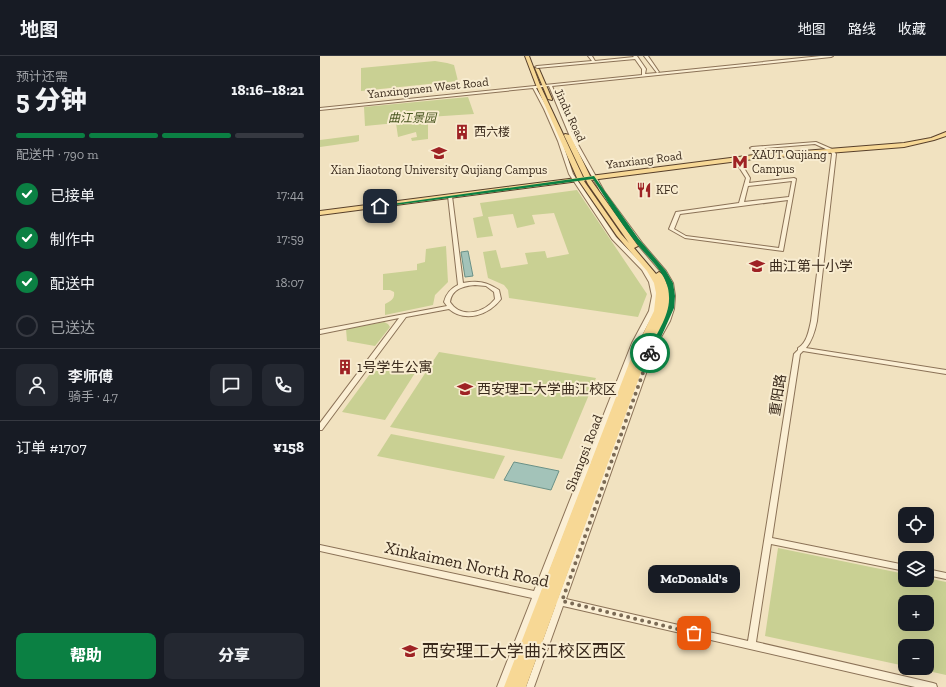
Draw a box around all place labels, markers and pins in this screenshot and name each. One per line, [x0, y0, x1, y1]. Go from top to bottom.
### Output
building icon: 西六楼 [453, 123, 471, 141]
place label: 西六楼 [474, 125, 510, 139]
school or university icon: Xian Jiaotong University Qujiang Campus [430, 144, 448, 162]
place label: XAUT Qujiang Campus [752, 148, 827, 176]
metro station icon: XAUT Qujiang Campus [731, 153, 749, 171]
place label: Xian Jiaotong University Qujiang Campus [331, 163, 547, 178]
restaurant icon: KFC [635, 181, 653, 199]
place label: KFC [656, 183, 678, 197]
pin [363, 189, 397, 223]
school or university icon: 曲江第十小学 [748, 257, 766, 275]
place label: 曲江第十小学 [769, 258, 853, 275]
building icon: 1号学生公寓 [336, 358, 354, 376]
place label: 1号学生公寓 [357, 359, 432, 376]
school or university icon: 西安理工大学曲江校区 [456, 380, 474, 398]
place label: 西安理工大学曲江校区 [477, 381, 617, 398]
callout: McDonald's [648, 565, 740, 593]
pin [677, 616, 711, 650]
place label: 西安理工大学曲江校区西区 [422, 641, 626, 661]
school or university icon: 西安理工大学曲江校区西区 [401, 642, 419, 660]

